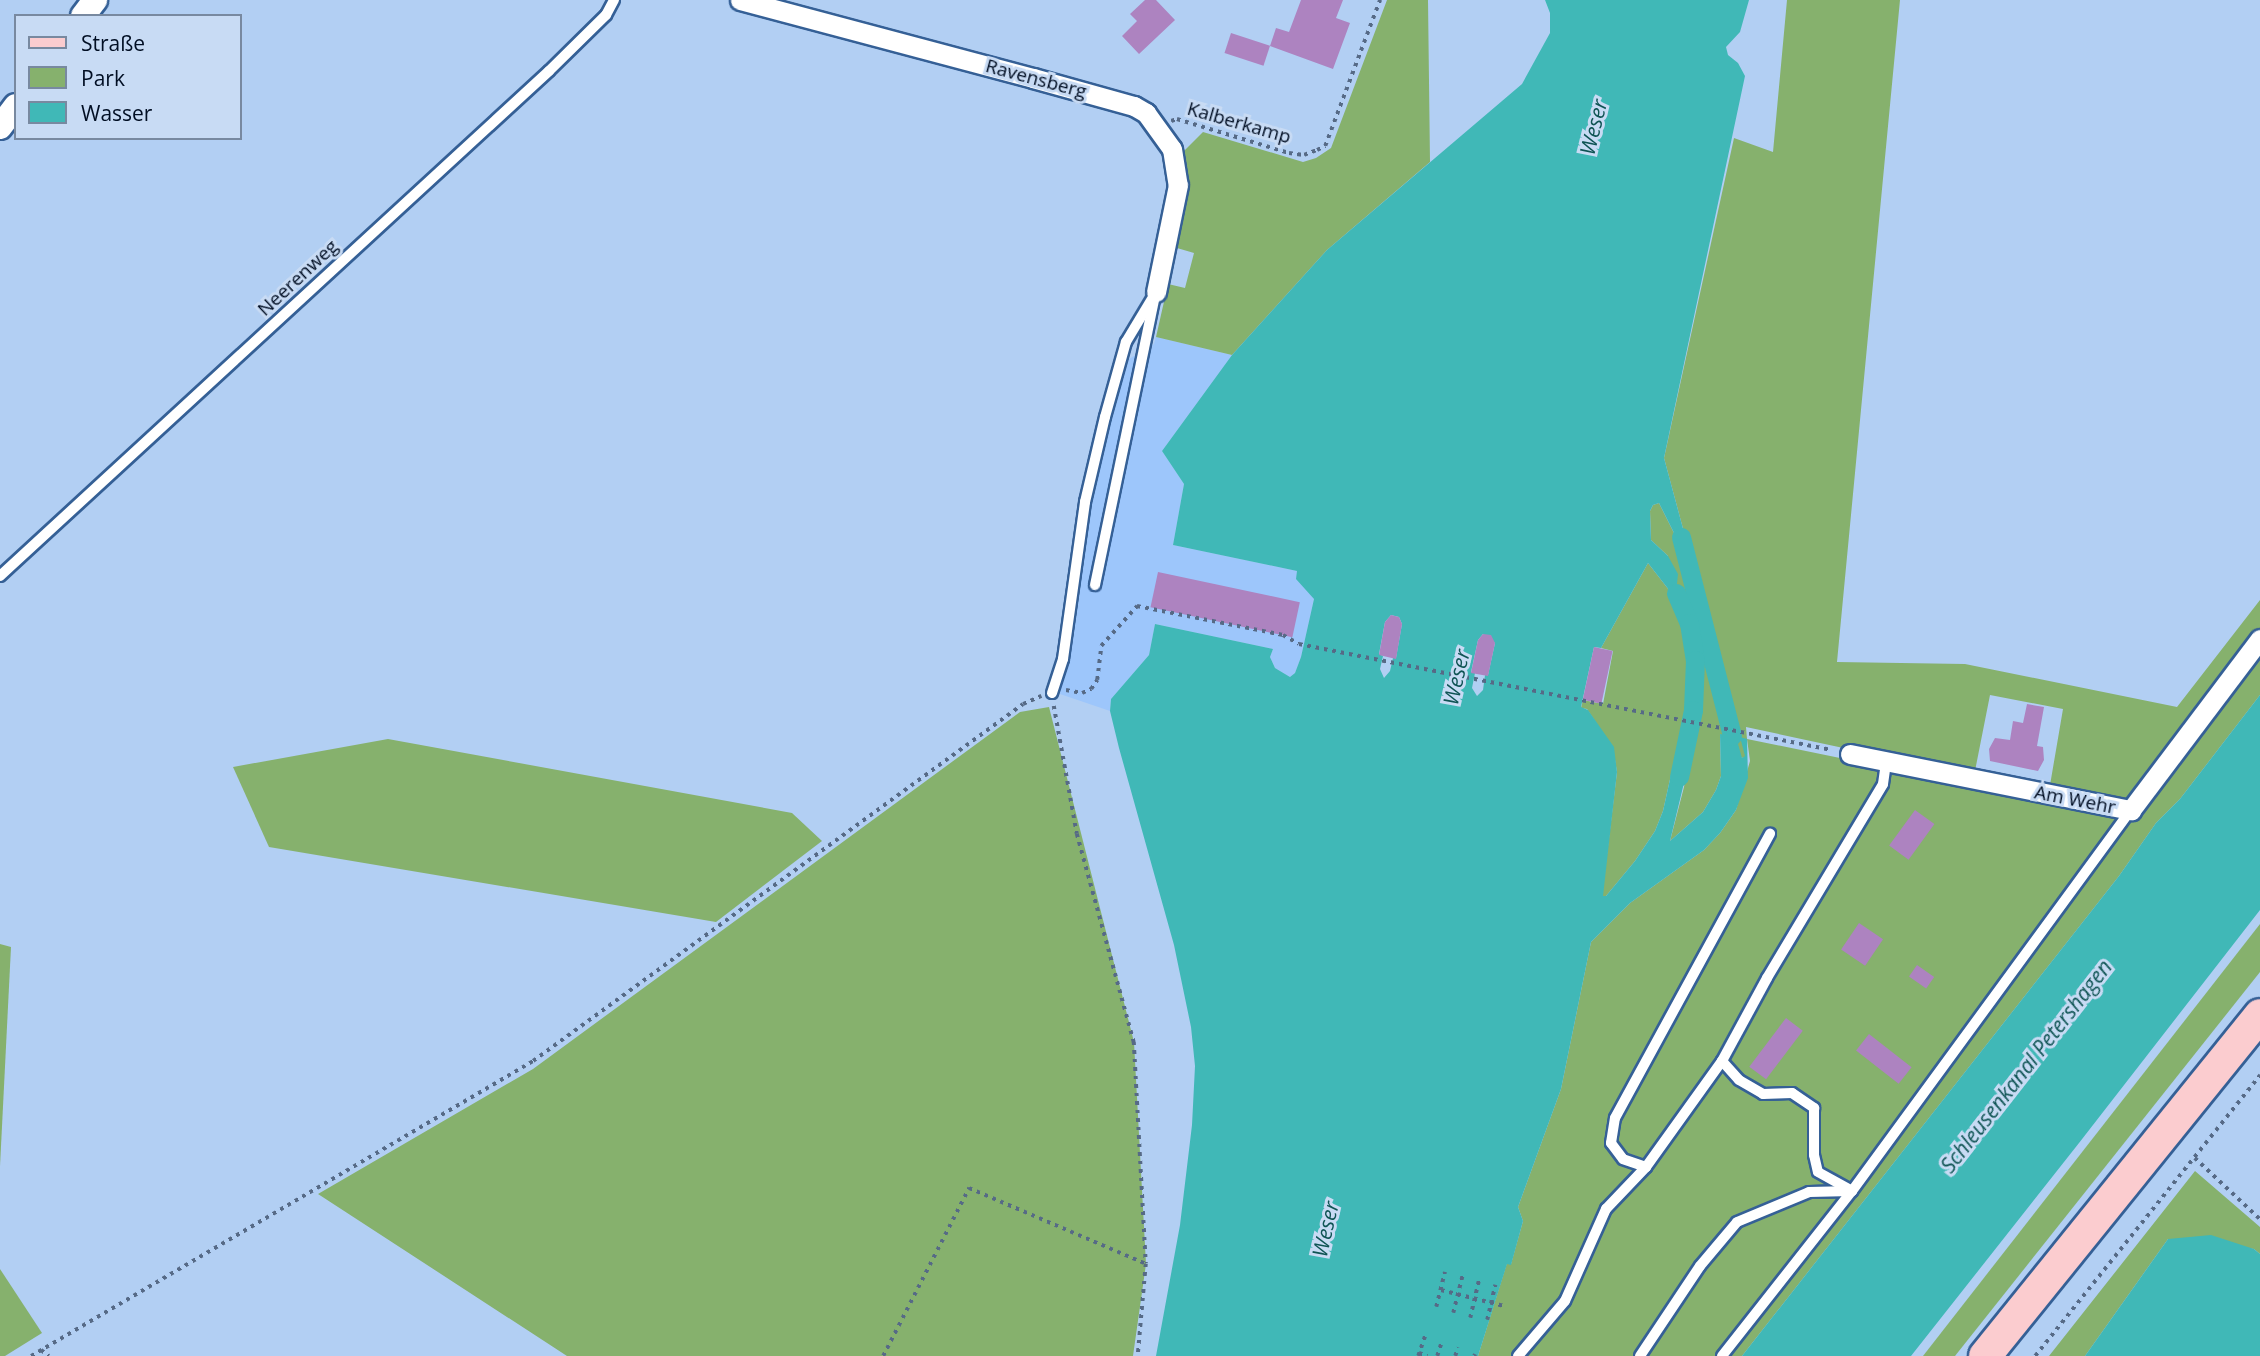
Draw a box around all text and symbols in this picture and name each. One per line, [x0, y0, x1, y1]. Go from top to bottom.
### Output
legend [14, 14, 242, 140]
text: Straße [81, 29, 145, 57]
street label: Ravensberg [983, 55, 1089, 103]
text: Park [81, 64, 125, 92]
street label: Kalberkamp [1185, 97, 1293, 149]
water label: Weser [1574, 97, 1612, 157]
text: Wasser [81, 99, 152, 127]
street label: Neerenweg [253, 235, 343, 321]
water label: Weser [1437, 647, 1475, 707]
street label: Am Wehr [2032, 781, 2118, 819]
water label: Schleusenkanal Petershagen [1935, 955, 2117, 1177]
water label: Weser [1306, 1199, 1344, 1259]

